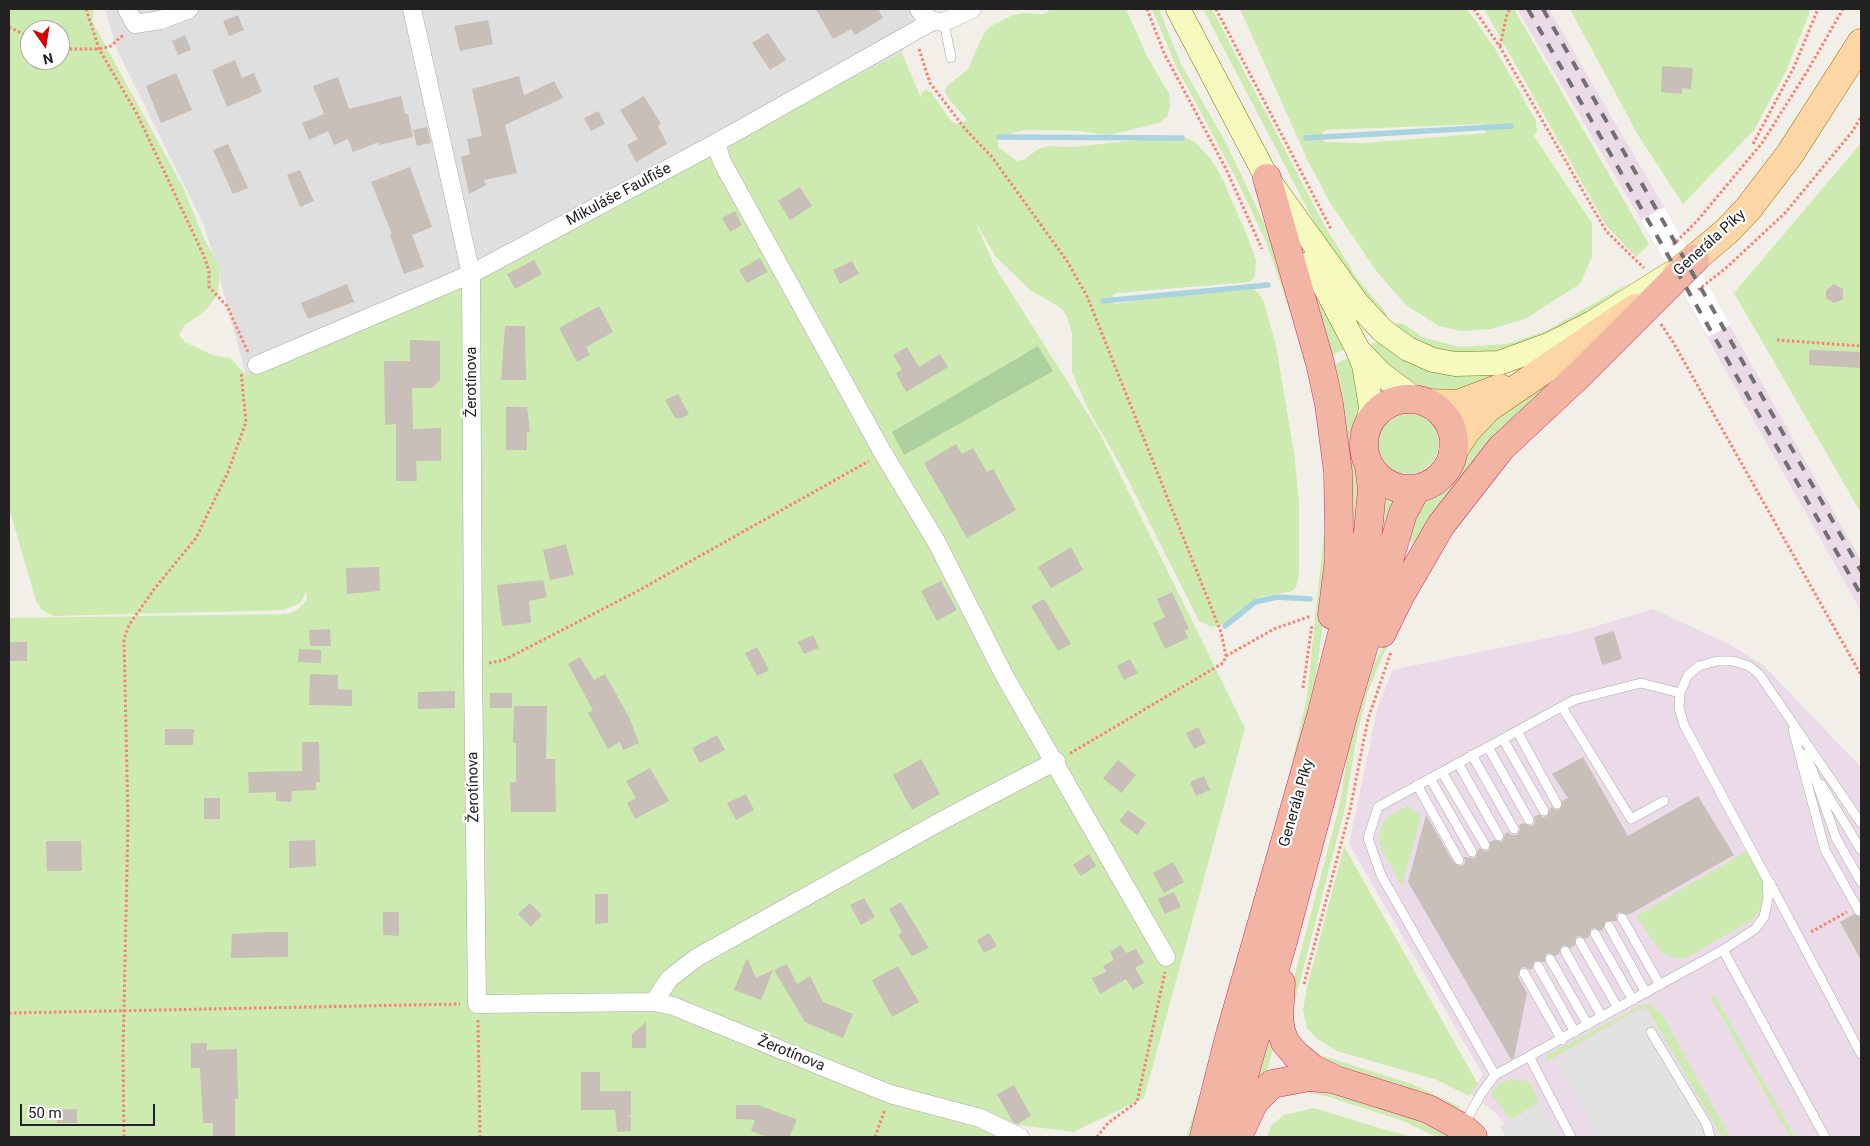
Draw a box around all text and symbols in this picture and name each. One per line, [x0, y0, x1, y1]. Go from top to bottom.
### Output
north arrow [20, 20, 70, 70]
text: N [42, 50, 55, 68]
street label: Mikuláše Faulfiše [564, 160, 674, 230]
street label: Generála Píky [1670, 206, 1750, 280]
street label: Žerotínova [463, 347, 481, 417]
street label: Žerotínova [464, 751, 484, 823]
street label: Generála Píky [1276, 757, 1318, 849]
street label: Žerotínova [755, 1032, 827, 1076]
scale bar [22, 1094, 158, 1126]
text: 50 m [28, 1104, 62, 1122]

